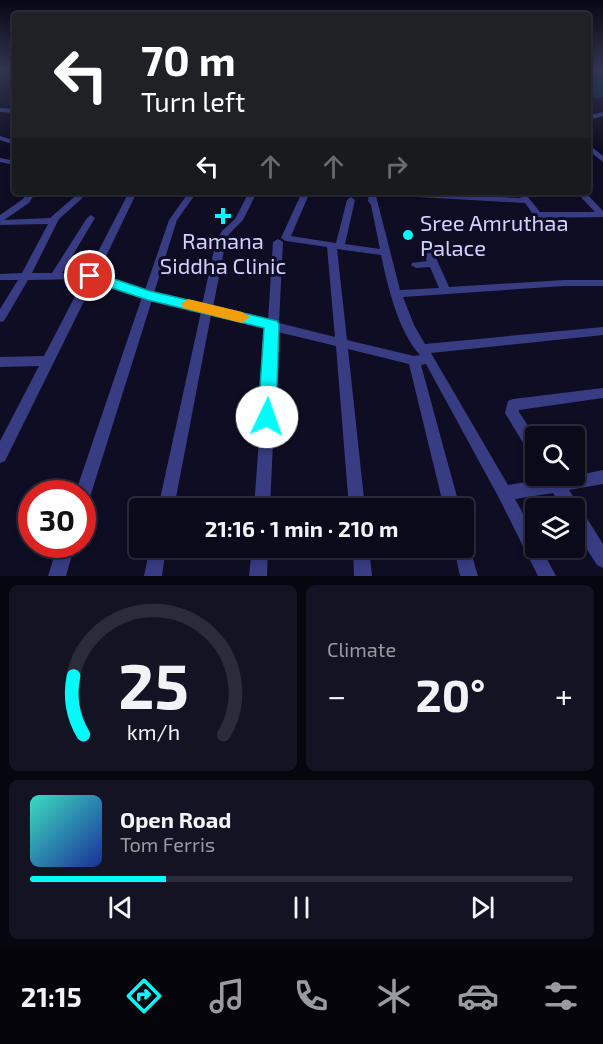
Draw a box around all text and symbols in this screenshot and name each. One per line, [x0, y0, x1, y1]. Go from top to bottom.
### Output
text: 70 m [141, 34, 236, 84]
icon: left [42, 36, 120, 114]
text: Turn left [141, 85, 245, 117]
icon: left [191, 150, 224, 183]
icon: ahead [254, 150, 287, 183]
icon: ahead [317, 150, 350, 183]
icon: right [380, 150, 413, 183]
marker: Ramana Siddha Clinic [214, 207, 232, 225]
place label: Sree Amruthaa Palace [420, 209, 569, 260]
place label: Ramana Siddha Clinic [160, 227, 286, 278]
marker: Sree Amruthaa Palace [401, 228, 415, 242]
pin [64, 250, 115, 301]
icon: arrive [73, 259, 106, 292]
position arrow [235, 385, 299, 449]
map controls [525, 426, 585, 558]
button: search [525, 426, 585, 486]
speed limit sign: 30 [18, 480, 96, 558]
button: layers [525, 498, 585, 558]
text: 21:16 · 1 min · 210 m [205, 515, 398, 541]
text: Climate [327, 637, 396, 661]
text: 25 [118, 647, 188, 722]
text: 20° [416, 667, 486, 721]
text: − [327, 675, 346, 715]
text: + [555, 675, 573, 715]
text: km/h [126, 719, 180, 744]
text: Open Road [120, 806, 232, 832]
text: Tom Ferris [120, 832, 215, 856]
icon: previous [104, 891, 137, 924]
icon: pause [285, 891, 318, 924]
icon: next [466, 891, 499, 924]
icon: directions [123, 975, 165, 1017]
icon: music [206, 975, 248, 1017]
icon: phone [290, 975, 332, 1017]
icon: climate [373, 975, 415, 1017]
icon: car [457, 975, 499, 1017]
icon: filters [540, 975, 582, 1017]
text: 21:15 [21, 980, 82, 1012]

